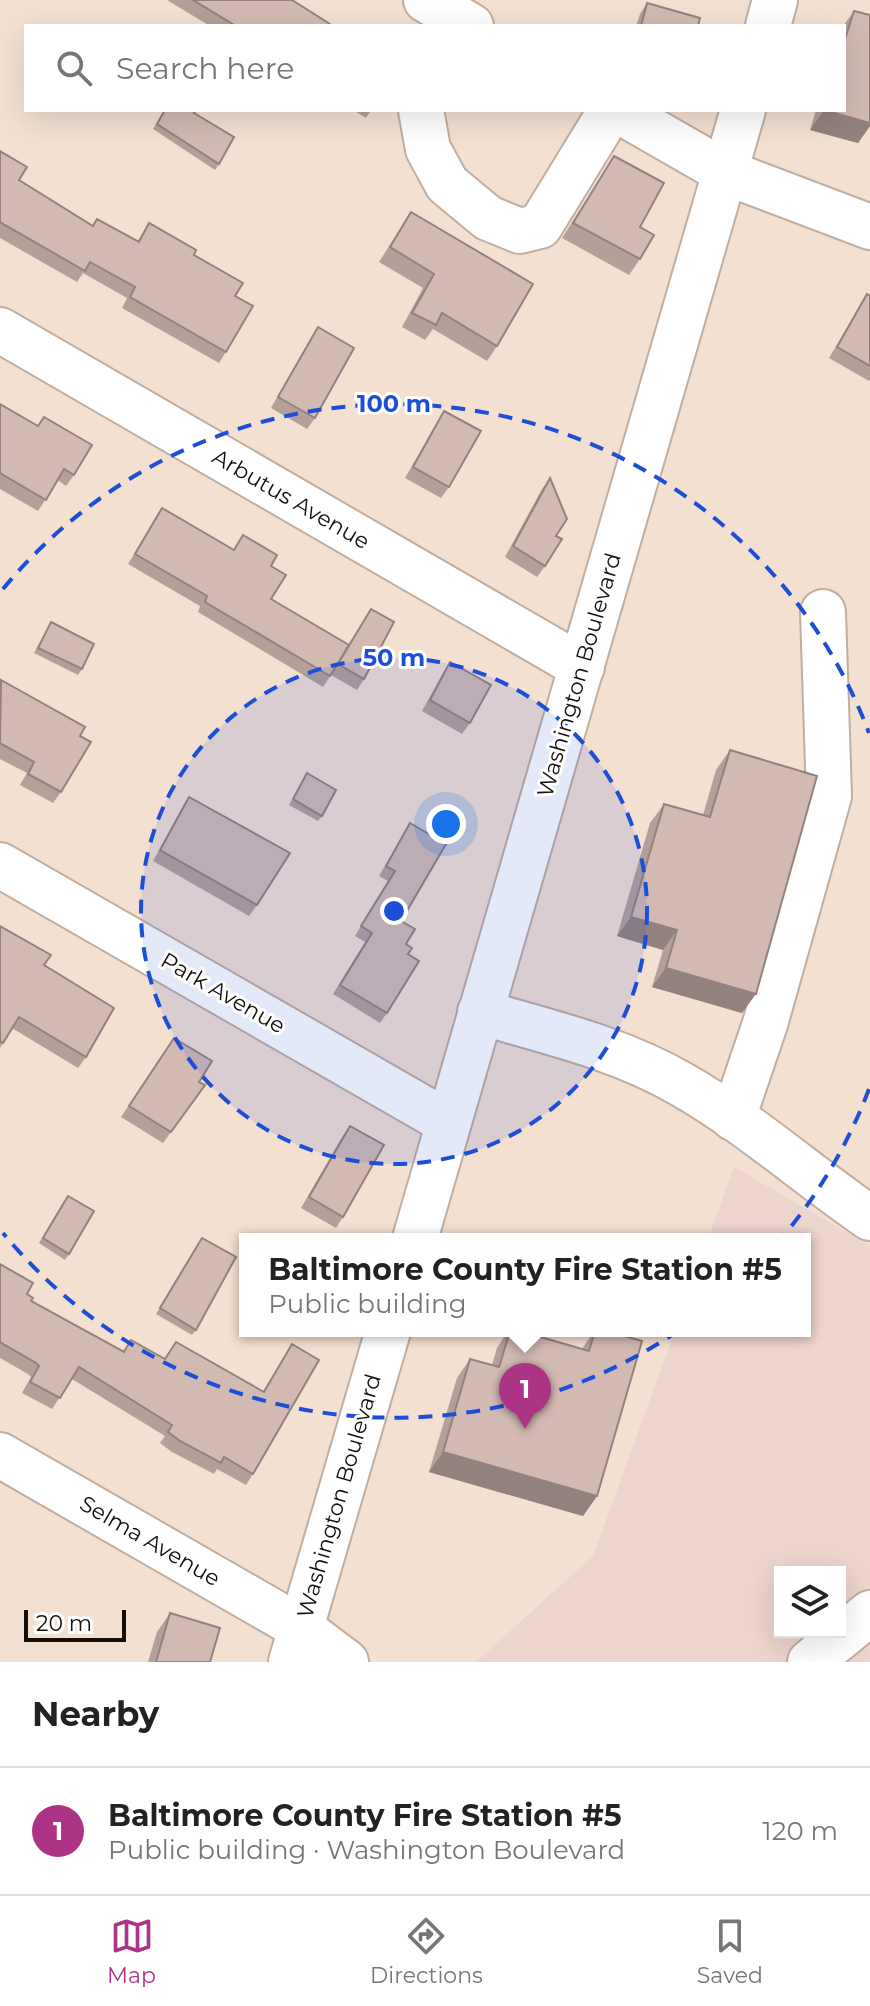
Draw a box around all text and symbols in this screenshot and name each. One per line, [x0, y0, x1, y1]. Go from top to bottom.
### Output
search box [24, 24, 846, 112]
icon: search [52, 46, 96, 90]
text: Search here [116, 50, 294, 87]
text: 100 m [357, 389, 431, 418]
street label: Arbutus Avenue [207, 443, 375, 555]
street label: Washington Boulevard [531, 550, 627, 800]
text: 50 m [363, 643, 425, 672]
your location [426, 804, 466, 844]
centre of rings [380, 897, 408, 925]
street label: Park Avenue [156, 947, 290, 1039]
popup [239, 1233, 811, 1337]
text: Baltimore County Fire Station #5 [268, 1251, 782, 1288]
text: Public building [268, 1288, 466, 1320]
pin: 1 [499, 1363, 551, 1429]
street label: Washington Boulevard [291, 1371, 387, 1621]
street label: Selma Avenue [75, 1490, 225, 1592]
map controls [774, 1566, 846, 1638]
button: layers [774, 1566, 846, 1638]
scale bar [24, 1606, 126, 1642]
text: 20 m [36, 1610, 92, 1637]
text: Nearby [32, 1693, 159, 1735]
text: Baltimore County Fire Station #5 [108, 1797, 622, 1834]
text: 1 [53, 1815, 63, 1847]
text: 120 m [762, 1815, 838, 1847]
text: Public building · Washington Boulevard [108, 1834, 625, 1866]
tab: Map [107, 1914, 156, 1989]
tab: Directions [370, 1914, 483, 1989]
tab: Saved [697, 1914, 763, 1989]

